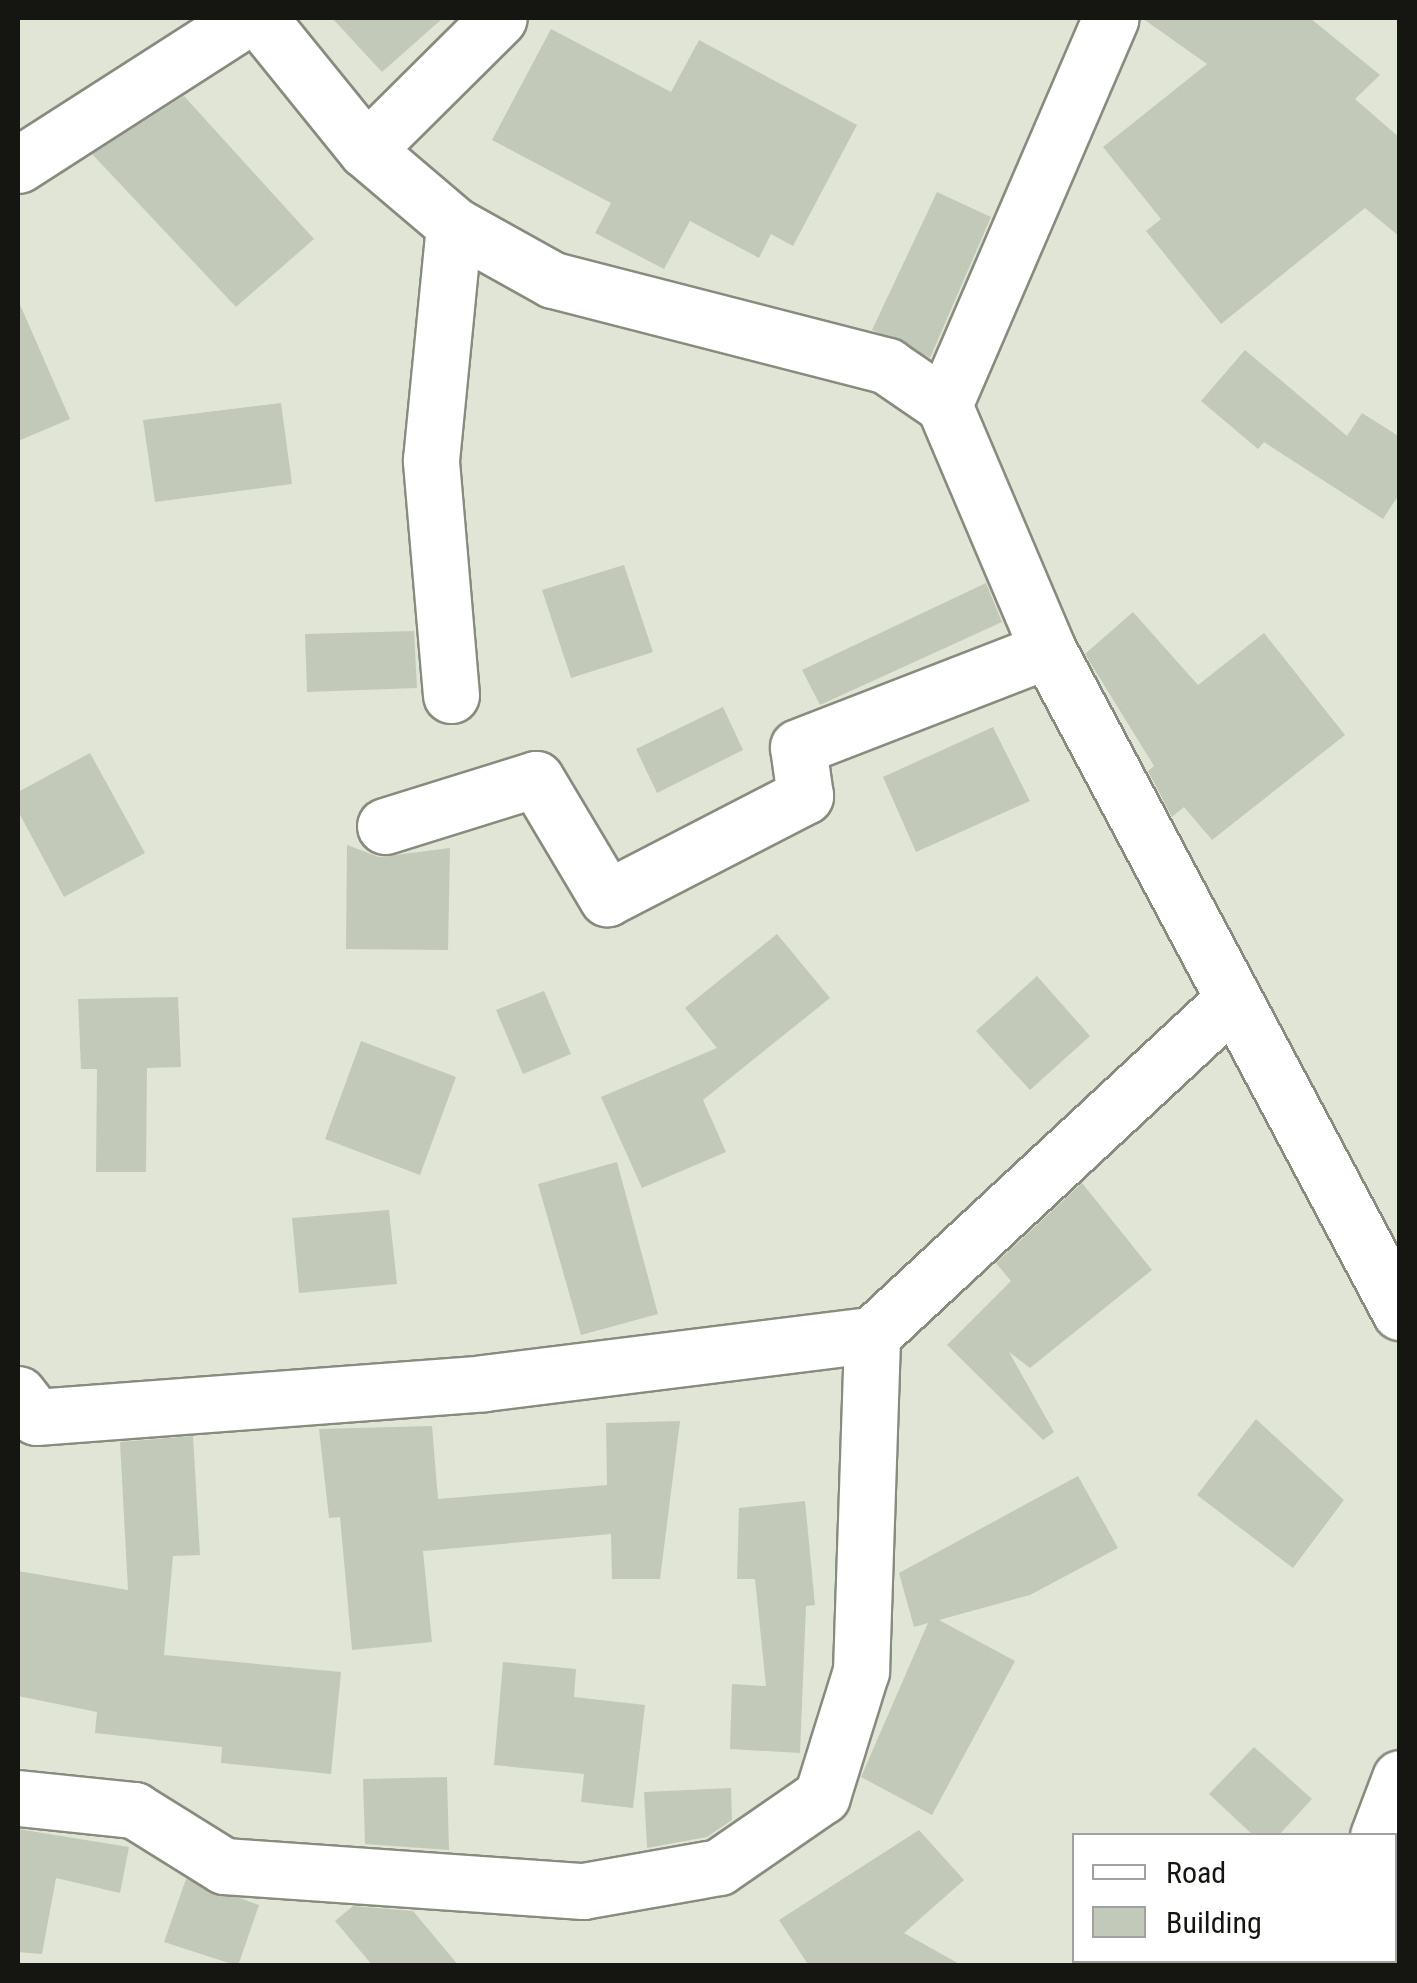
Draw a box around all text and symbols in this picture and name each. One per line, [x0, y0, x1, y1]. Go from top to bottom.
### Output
legend [1072, 1833, 1397, 1963]
text: Road [1166, 1855, 1226, 1890]
text: Building [1166, 1905, 1262, 1940]

